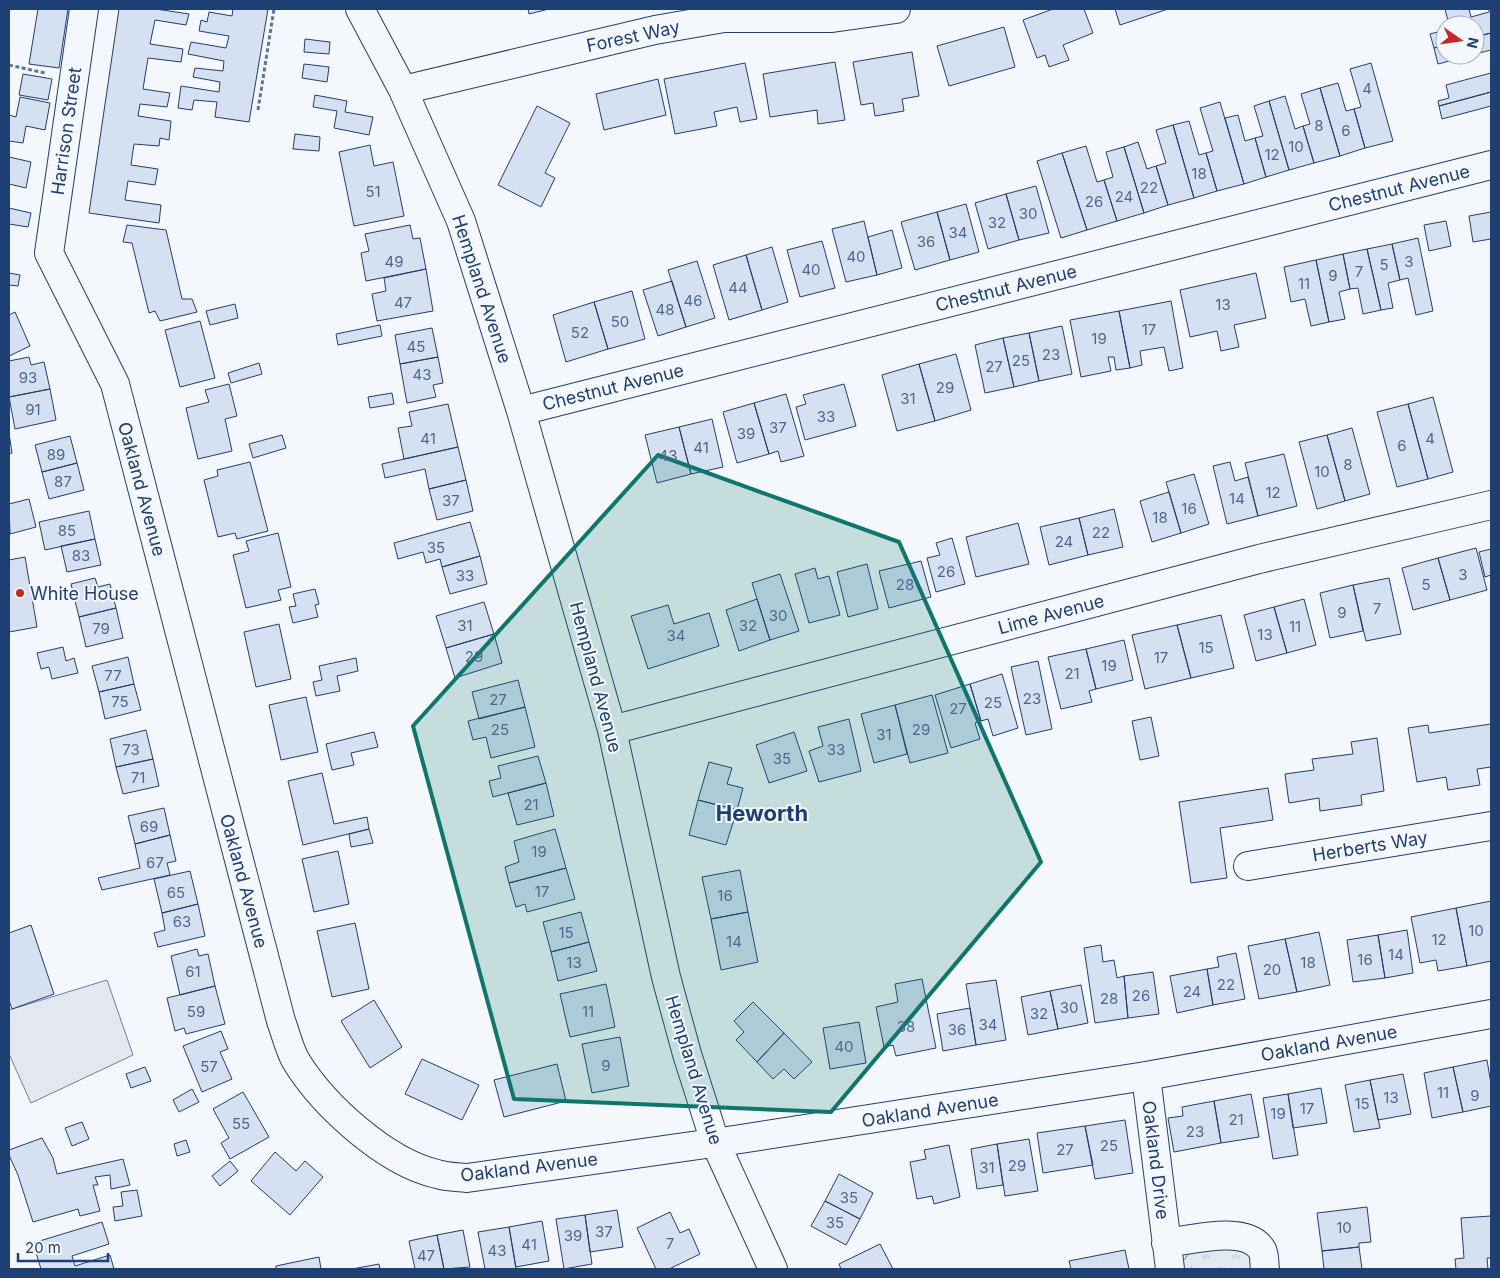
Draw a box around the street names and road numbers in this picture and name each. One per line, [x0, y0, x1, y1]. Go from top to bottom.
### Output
street label: Forest Way [584, 16, 682, 56]
street label: Harrison Street [47, 66, 85, 196]
street label: Chestnut Avenue [1326, 160, 1472, 216]
street label: Hempland Avenue [448, 212, 516, 366]
street label: Chestnut Avenue [933, 260, 1079, 316]
street label: Chestnut Avenue [540, 359, 686, 415]
street label: Oakland Avenue [114, 420, 170, 558]
street label: Lime Avenue [996, 590, 1106, 638]
street label: Hempland Avenue [566, 599, 626, 755]
street label: Oakland Avenue [216, 812, 272, 950]
street label: Herberts Way [1311, 827, 1429, 865]
street label: Hempland Avenue [661, 993, 727, 1147]
street label: Oakland Avenue [1259, 1021, 1399, 1065]
street label: Oakland Avenue [860, 1089, 1000, 1131]
street label: Oakland Drive [1138, 1099, 1174, 1221]
street label: Oakland Avenue [459, 1148, 599, 1186]

